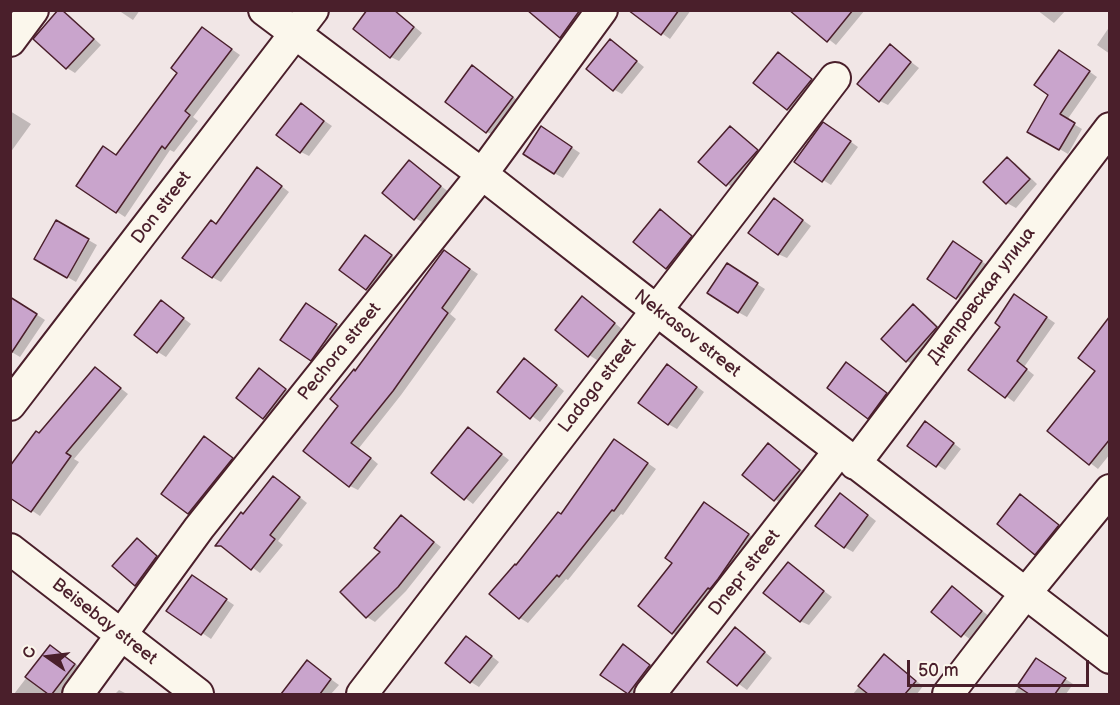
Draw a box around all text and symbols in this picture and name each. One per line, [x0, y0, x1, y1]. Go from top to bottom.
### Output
street label: Don street [128, 167, 196, 249]
street label: Днепровская улица [924, 223, 1040, 369]
street label: Nekrasov street [629, 286, 745, 382]
street label: Pechora street [294, 299, 386, 405]
street label: Ladoga street [555, 335, 641, 437]
street label: Dnepr street [705, 526, 785, 620]
street label: Beisebay street [47, 574, 161, 670]
north arrow [18, 627, 78, 687]
text: С [19, 645, 41, 660]
scale bar [910, 648, 1092, 686]
text: 50 m [918, 660, 959, 681]

